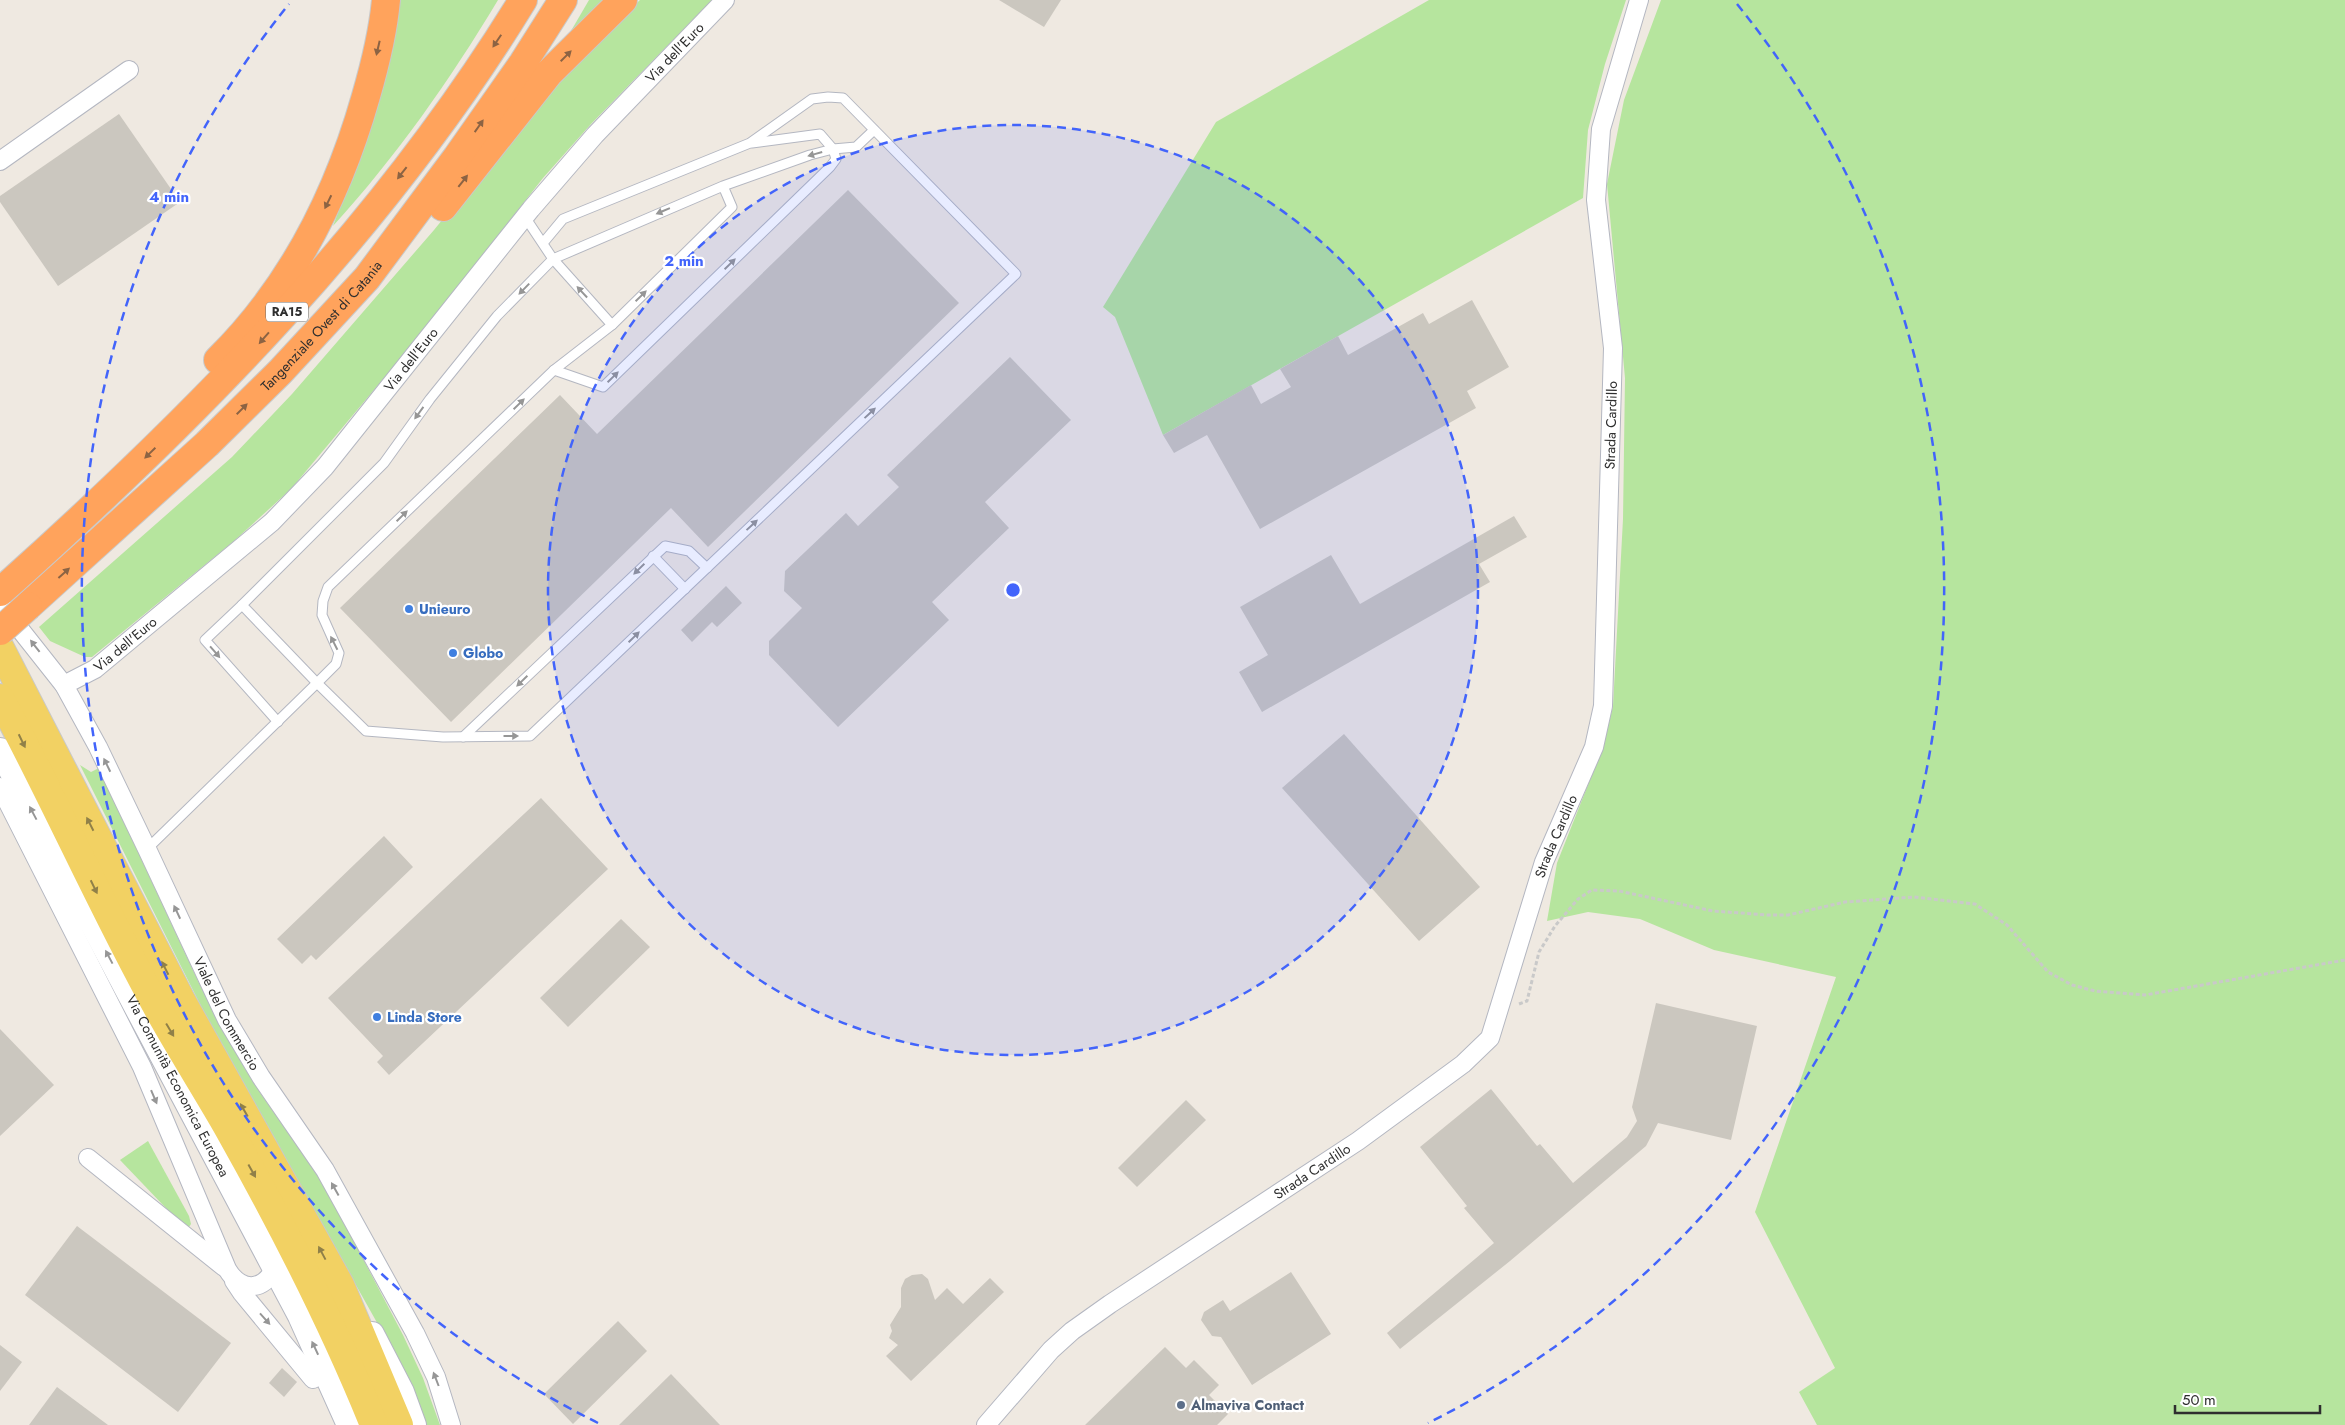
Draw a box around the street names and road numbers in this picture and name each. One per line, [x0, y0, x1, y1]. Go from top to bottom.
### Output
street label: Via dell'Euro [641, 18, 709, 87]
street label: Tangenziale Ovest di Catania [256, 256, 387, 396]
road number: RA15 [266, 302, 308, 322]
street label: Via dell'Euro [379, 323, 443, 396]
street label: Strada Cardillo [1600, 380, 1622, 470]
street label: Via dell'Euro [89, 612, 161, 676]
street label: Strada Cardillo [1530, 791, 1582, 880]
street label: Viale del Commercio [189, 953, 265, 1074]
street label: Via Comunità Economica Europea [122, 991, 234, 1180]
street label: Strada Cardillo [1270, 1138, 1355, 1204]

